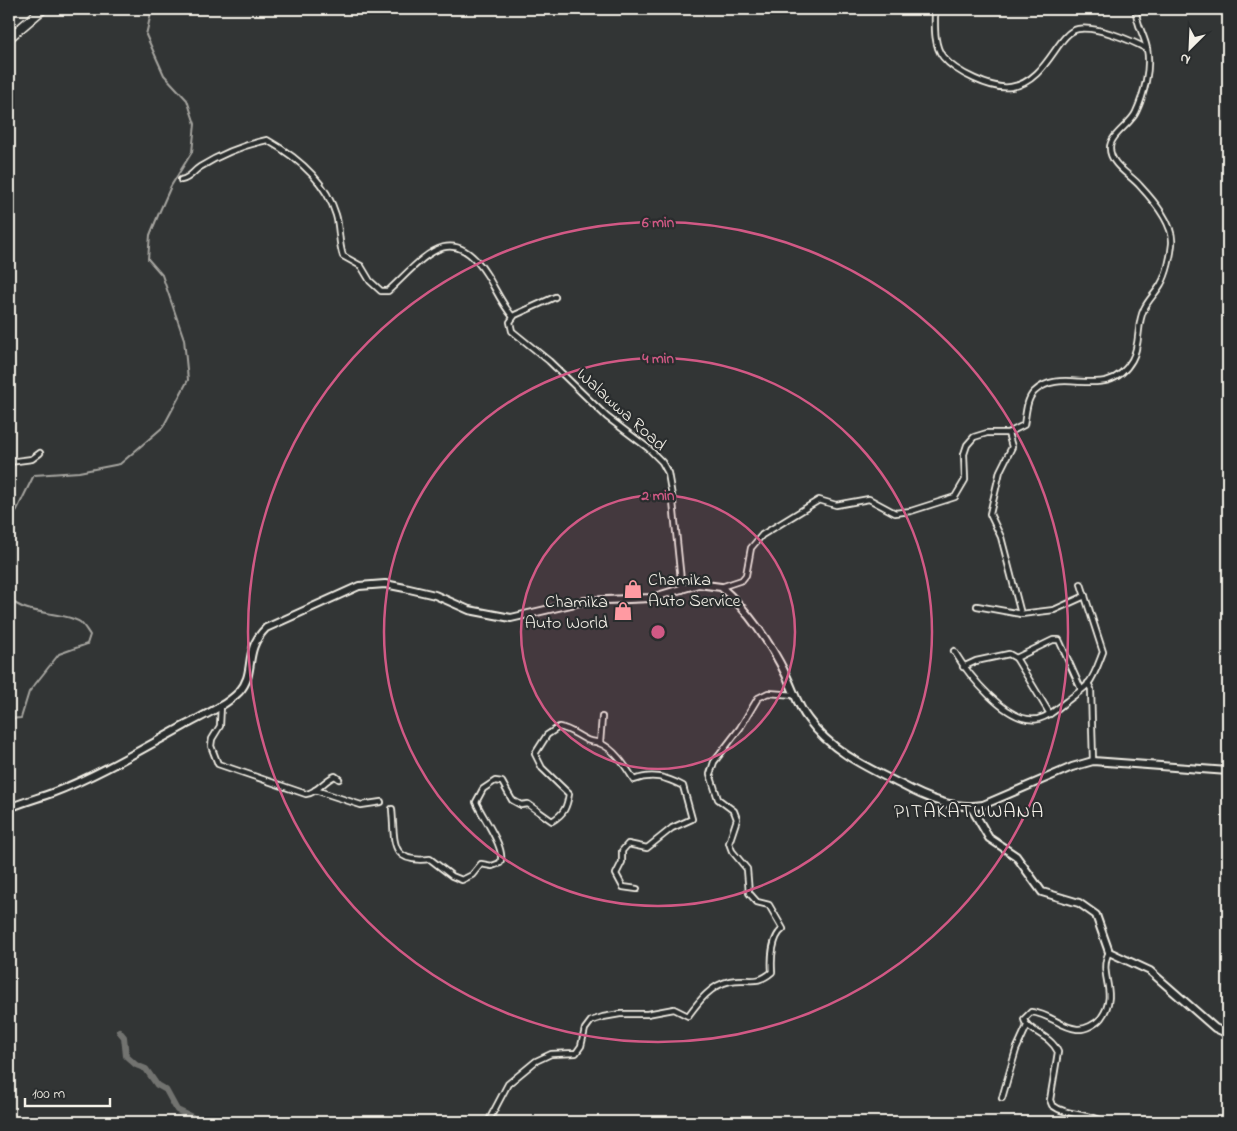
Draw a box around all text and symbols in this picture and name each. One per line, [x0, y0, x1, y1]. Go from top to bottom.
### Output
north arrow [1164, 22, 1214, 72]
text: N [1177, 47, 1194, 70]
text: 6 min [641, 212, 675, 234]
text: 4 min [641, 348, 674, 370]
street label: Walawwa Road [570, 363, 671, 458]
text: 2 min [641, 485, 675, 507]
place label: Chamika Auto Service [648, 568, 742, 615]
shop icon: Chamika Auto Service [622, 578, 644, 600]
place label: Chamika Auto World [525, 590, 608, 637]
shop icon: Chamika Auto World [612, 600, 634, 622]
centre of rings [649, 623, 667, 641]
district label: PITAKATUWANA [894, 798, 1044, 827]
scale bar [25, 1076, 110, 1108]
text: 100 m [32, 1083, 65, 1105]

